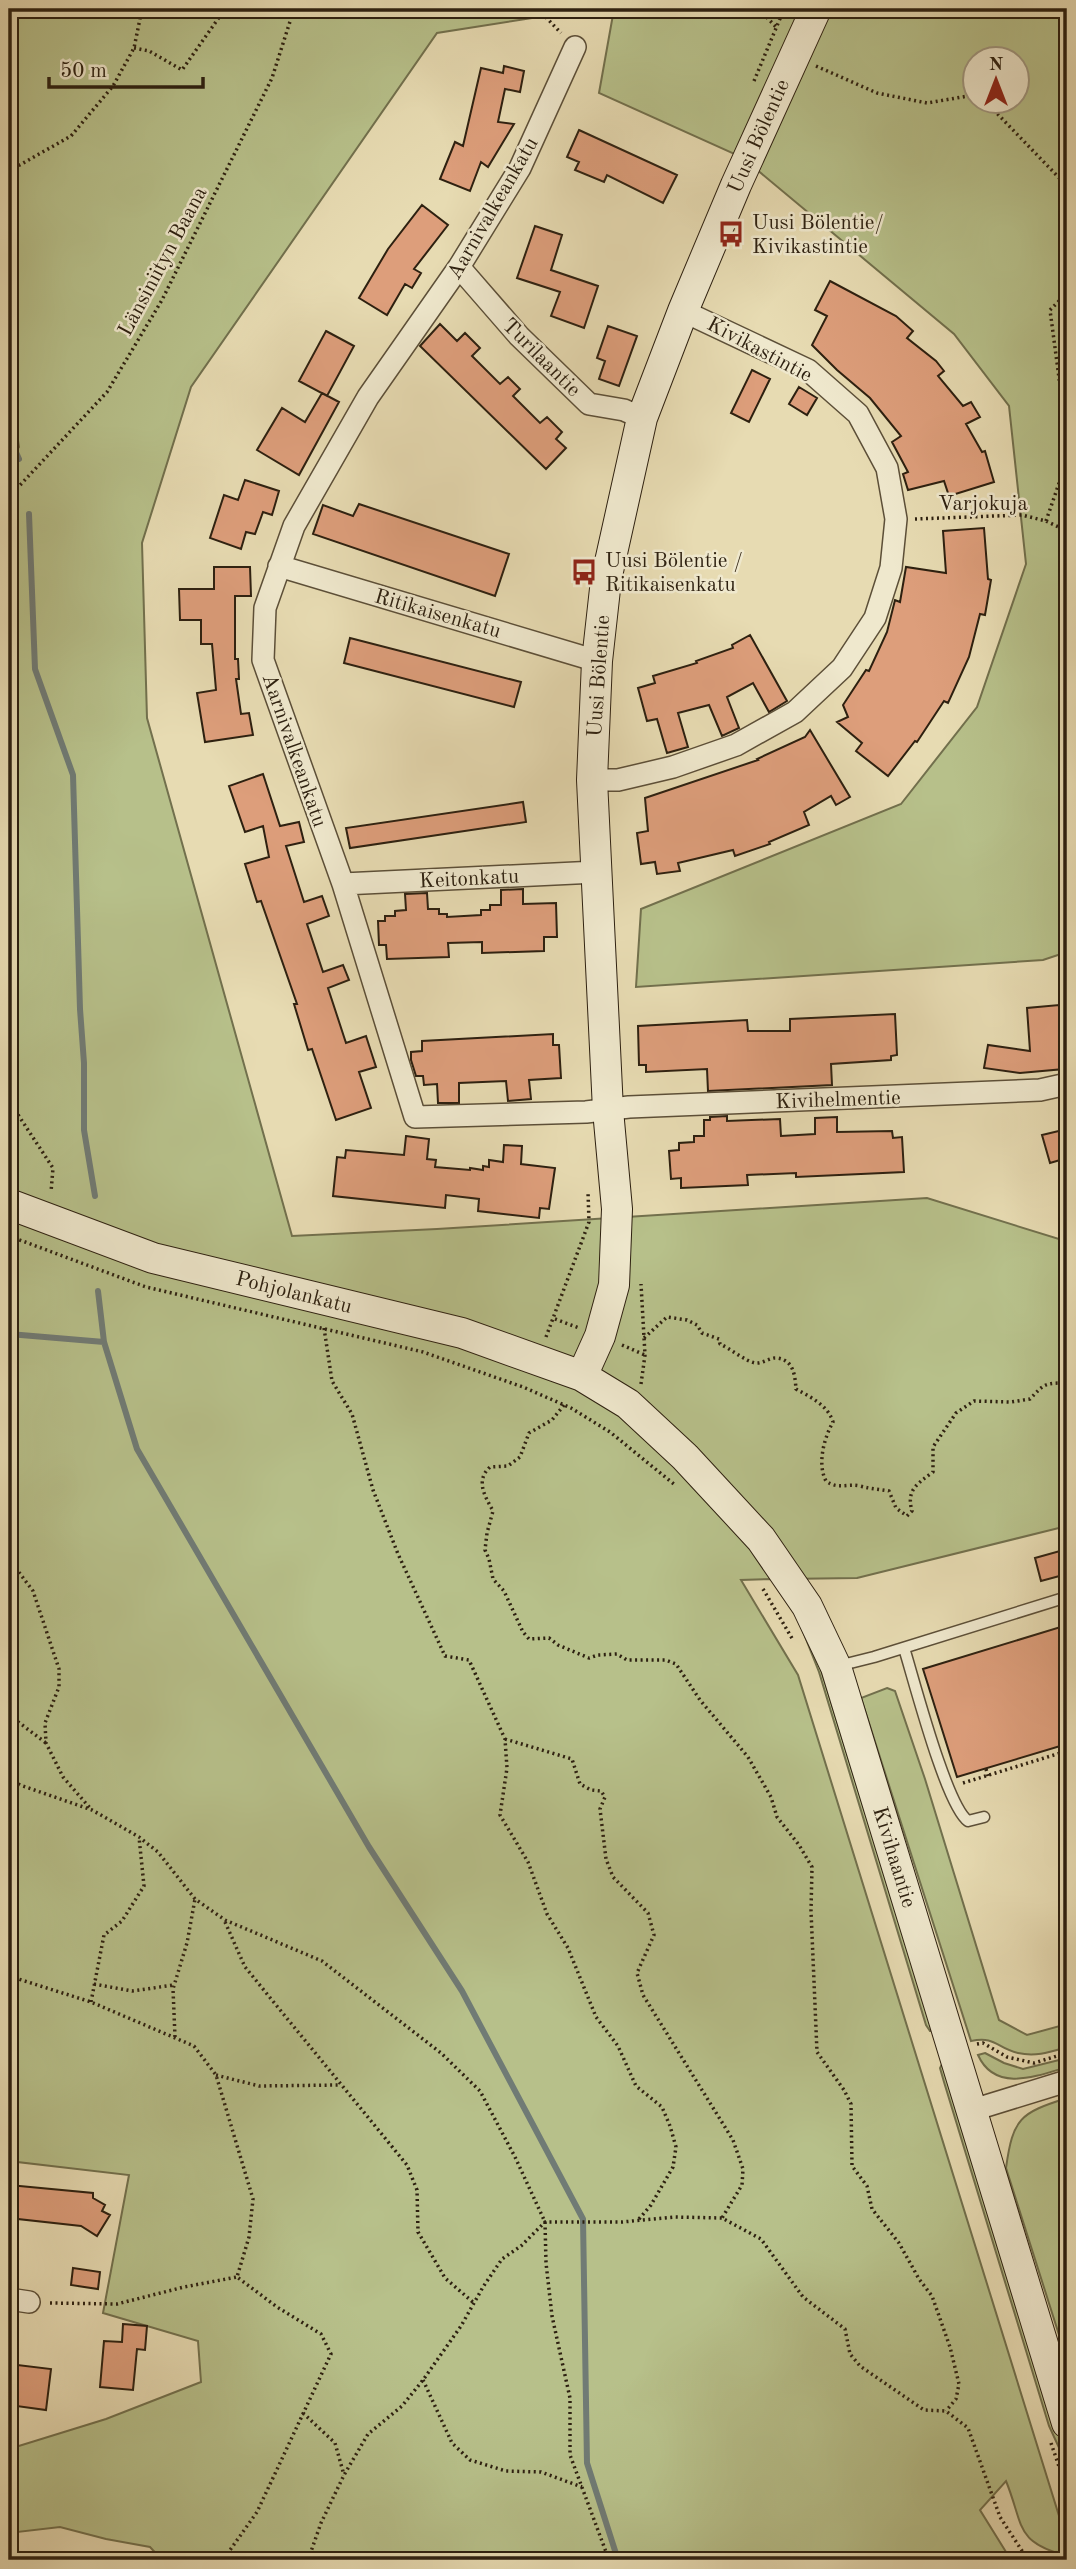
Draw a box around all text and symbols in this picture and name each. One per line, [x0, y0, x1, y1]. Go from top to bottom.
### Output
scale bar [49, 46, 203, 90]
north arrow [960, 46, 1030, 116]
text: N [989, 56, 1004, 75]
text: 50 m [60, 61, 107, 82]
street label: Uusi Bölentie [725, 76, 794, 197]
street label: Aarnivalkeankatu [444, 134, 543, 284]
street label: Länsiniityn Baana [115, 184, 212, 340]
place label: Uusi Bölentie/ Kivikastintie [752, 213, 884, 258]
bus stop icon: Uusi Bölentie/ Kivikastintie [716, 219, 746, 249]
street label: Kivikastintie [703, 314, 815, 387]
street label: Turilaantie [498, 315, 584, 401]
street label: Varjokuja [938, 494, 1028, 515]
place label: Uusi Bölentie / Ritikaisenkatu [605, 551, 743, 596]
bus stop icon: Uusi Bölentie / Ritikaisenkatu [569, 557, 599, 587]
street label: Ritikaisenkatu [372, 586, 503, 643]
street label: Uusi Bölentie [585, 614, 614, 738]
street label: Aarnivalkeankatu [257, 671, 330, 830]
street label: Keitonkatu [419, 866, 520, 893]
street label: Kivihelmentie [775, 1088, 901, 1113]
street label: Pohjolankatu [233, 1269, 354, 1318]
street label: Kivihaantie [868, 1804, 919, 1910]

